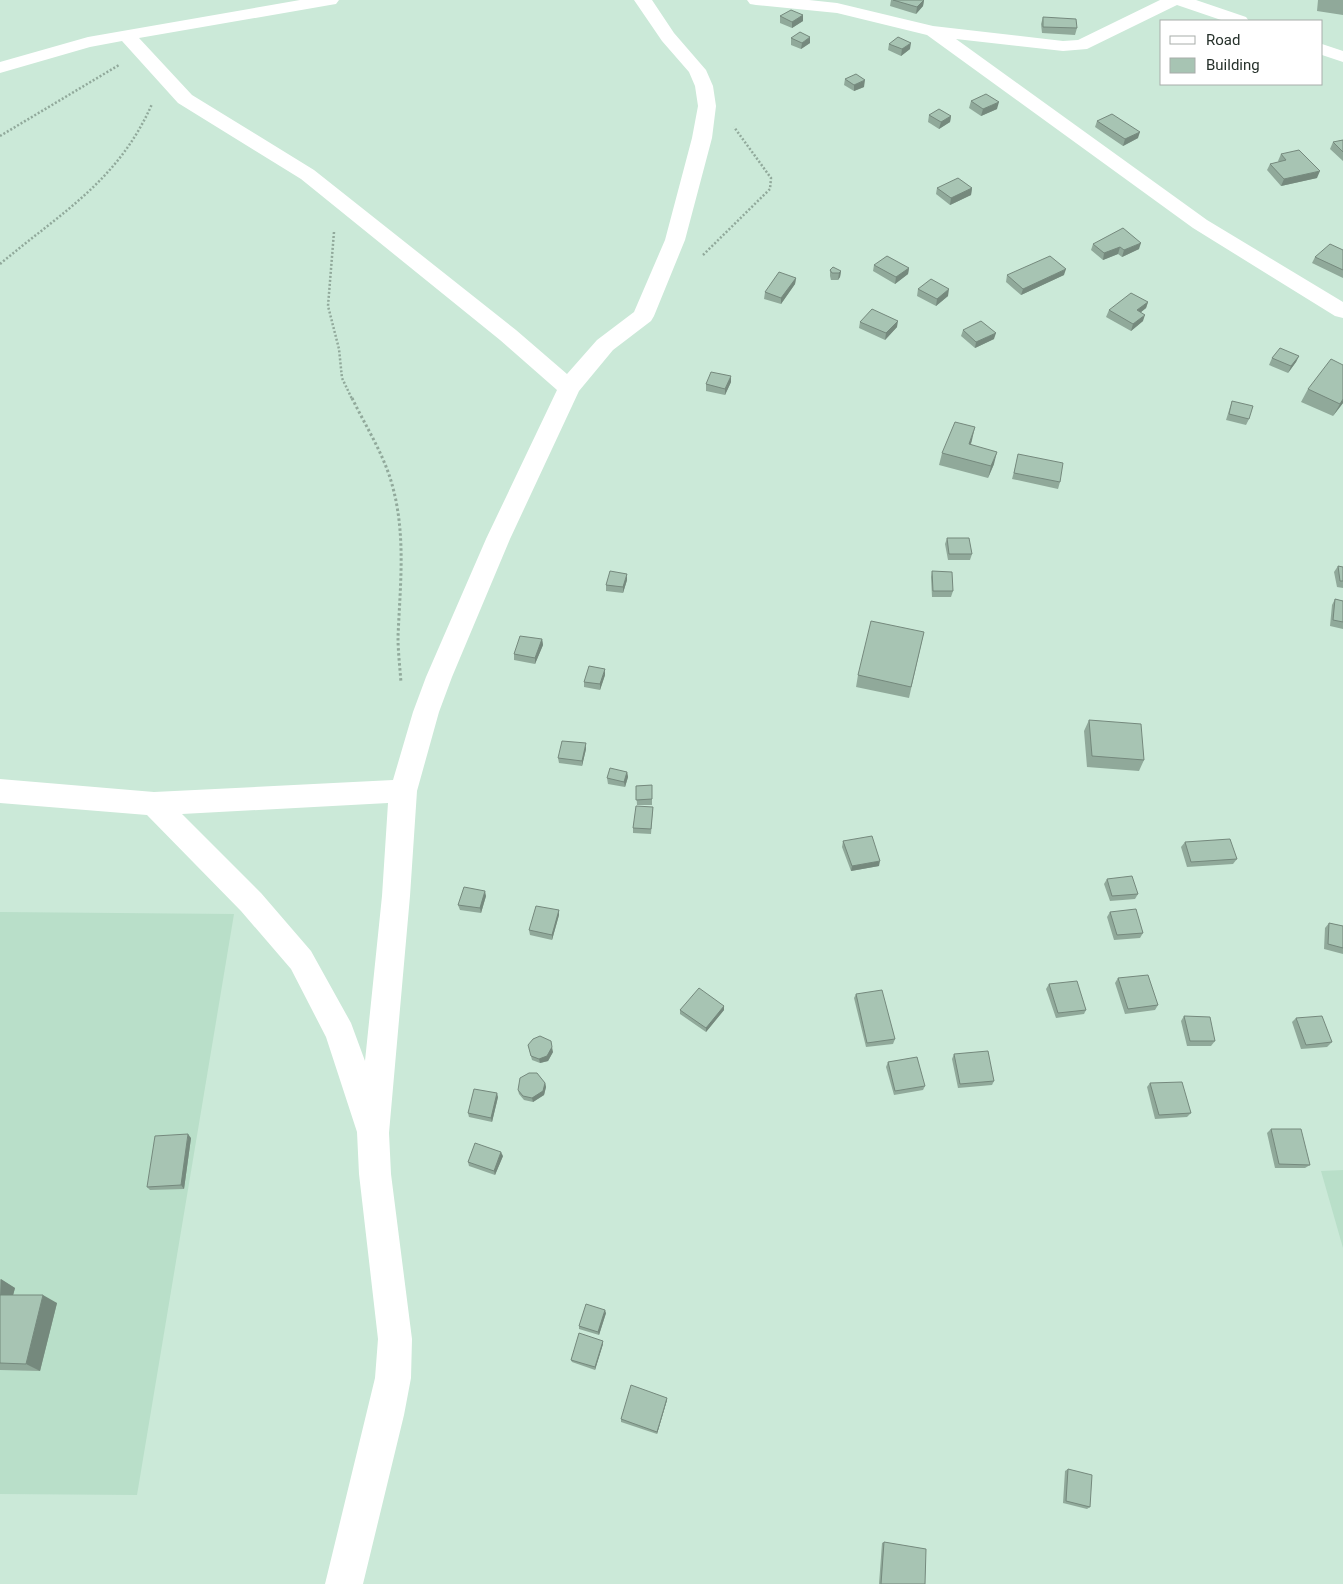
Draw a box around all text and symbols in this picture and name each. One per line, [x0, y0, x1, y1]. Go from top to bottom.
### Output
legend [1160, 20, 1323, 85]
text: Road [1206, 31, 1240, 49]
text: Building [1206, 56, 1260, 74]

